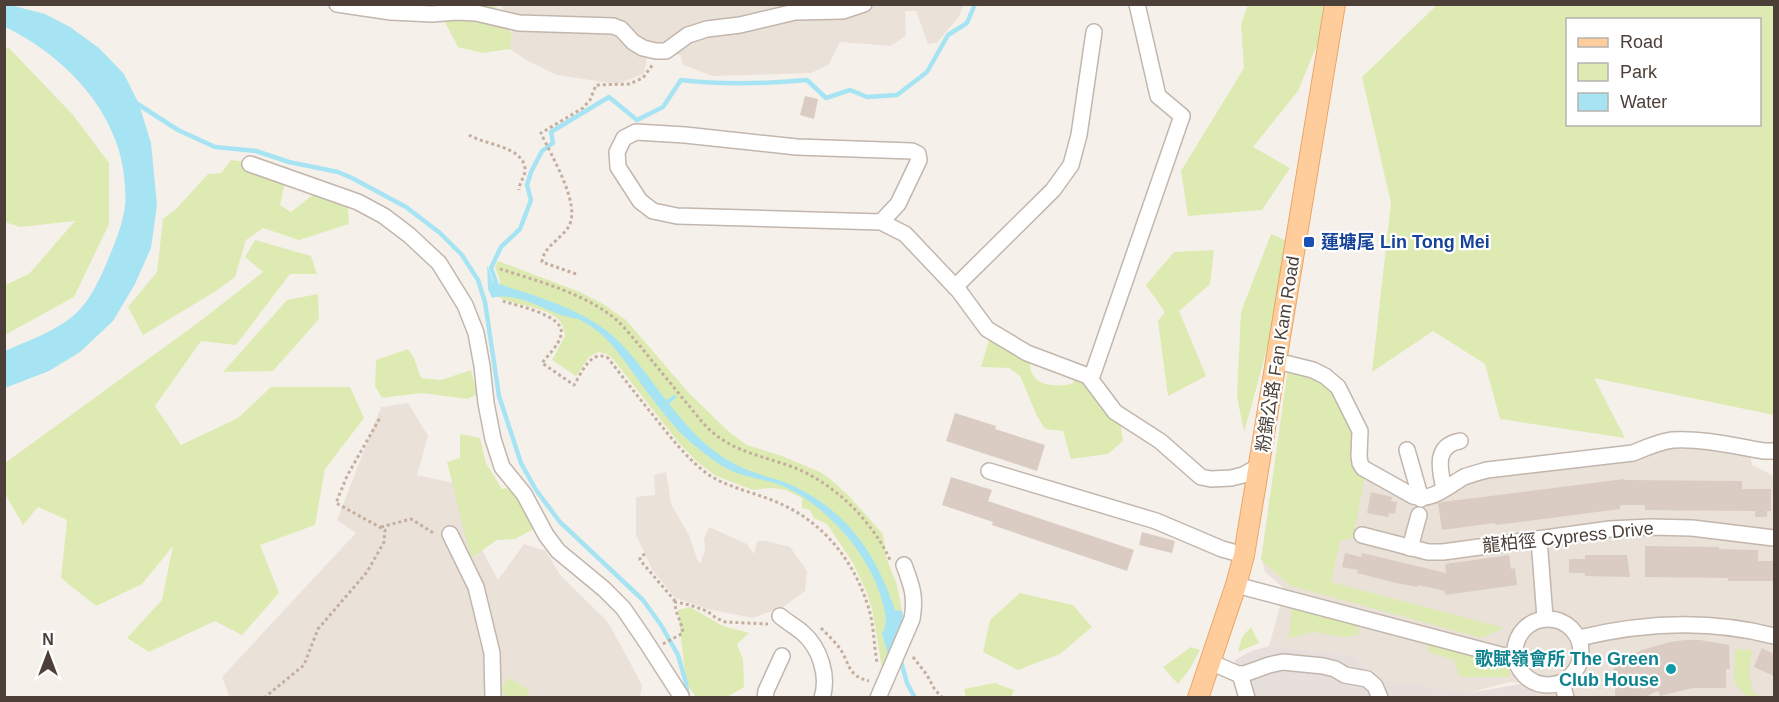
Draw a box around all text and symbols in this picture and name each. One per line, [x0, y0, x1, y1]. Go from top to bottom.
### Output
legend [1566, 18, 1761, 126]
text: Road [1620, 32, 1663, 52]
text: Park [1620, 62, 1658, 82]
text: Water [1620, 92, 1667, 112]
place label: 蓮塘尾 Lin Tong Mei [1321, 232, 1490, 252]
marker: 蓮塘尾 Lin Tong Mei [1302, 235, 1316, 249]
street label: 粉錦公路 Fan Kam Road [1253, 255, 1303, 453]
street label: 龍柏徑 Cypress Drive [1481, 518, 1655, 556]
north arrow [18, 624, 78, 684]
text: N [42, 631, 54, 648]
place label: 歌賦嶺會所 The Green Club House [1475, 649, 1659, 690]
marker: 歌賦嶺會所 The Green Club House [1664, 662, 1678, 676]

